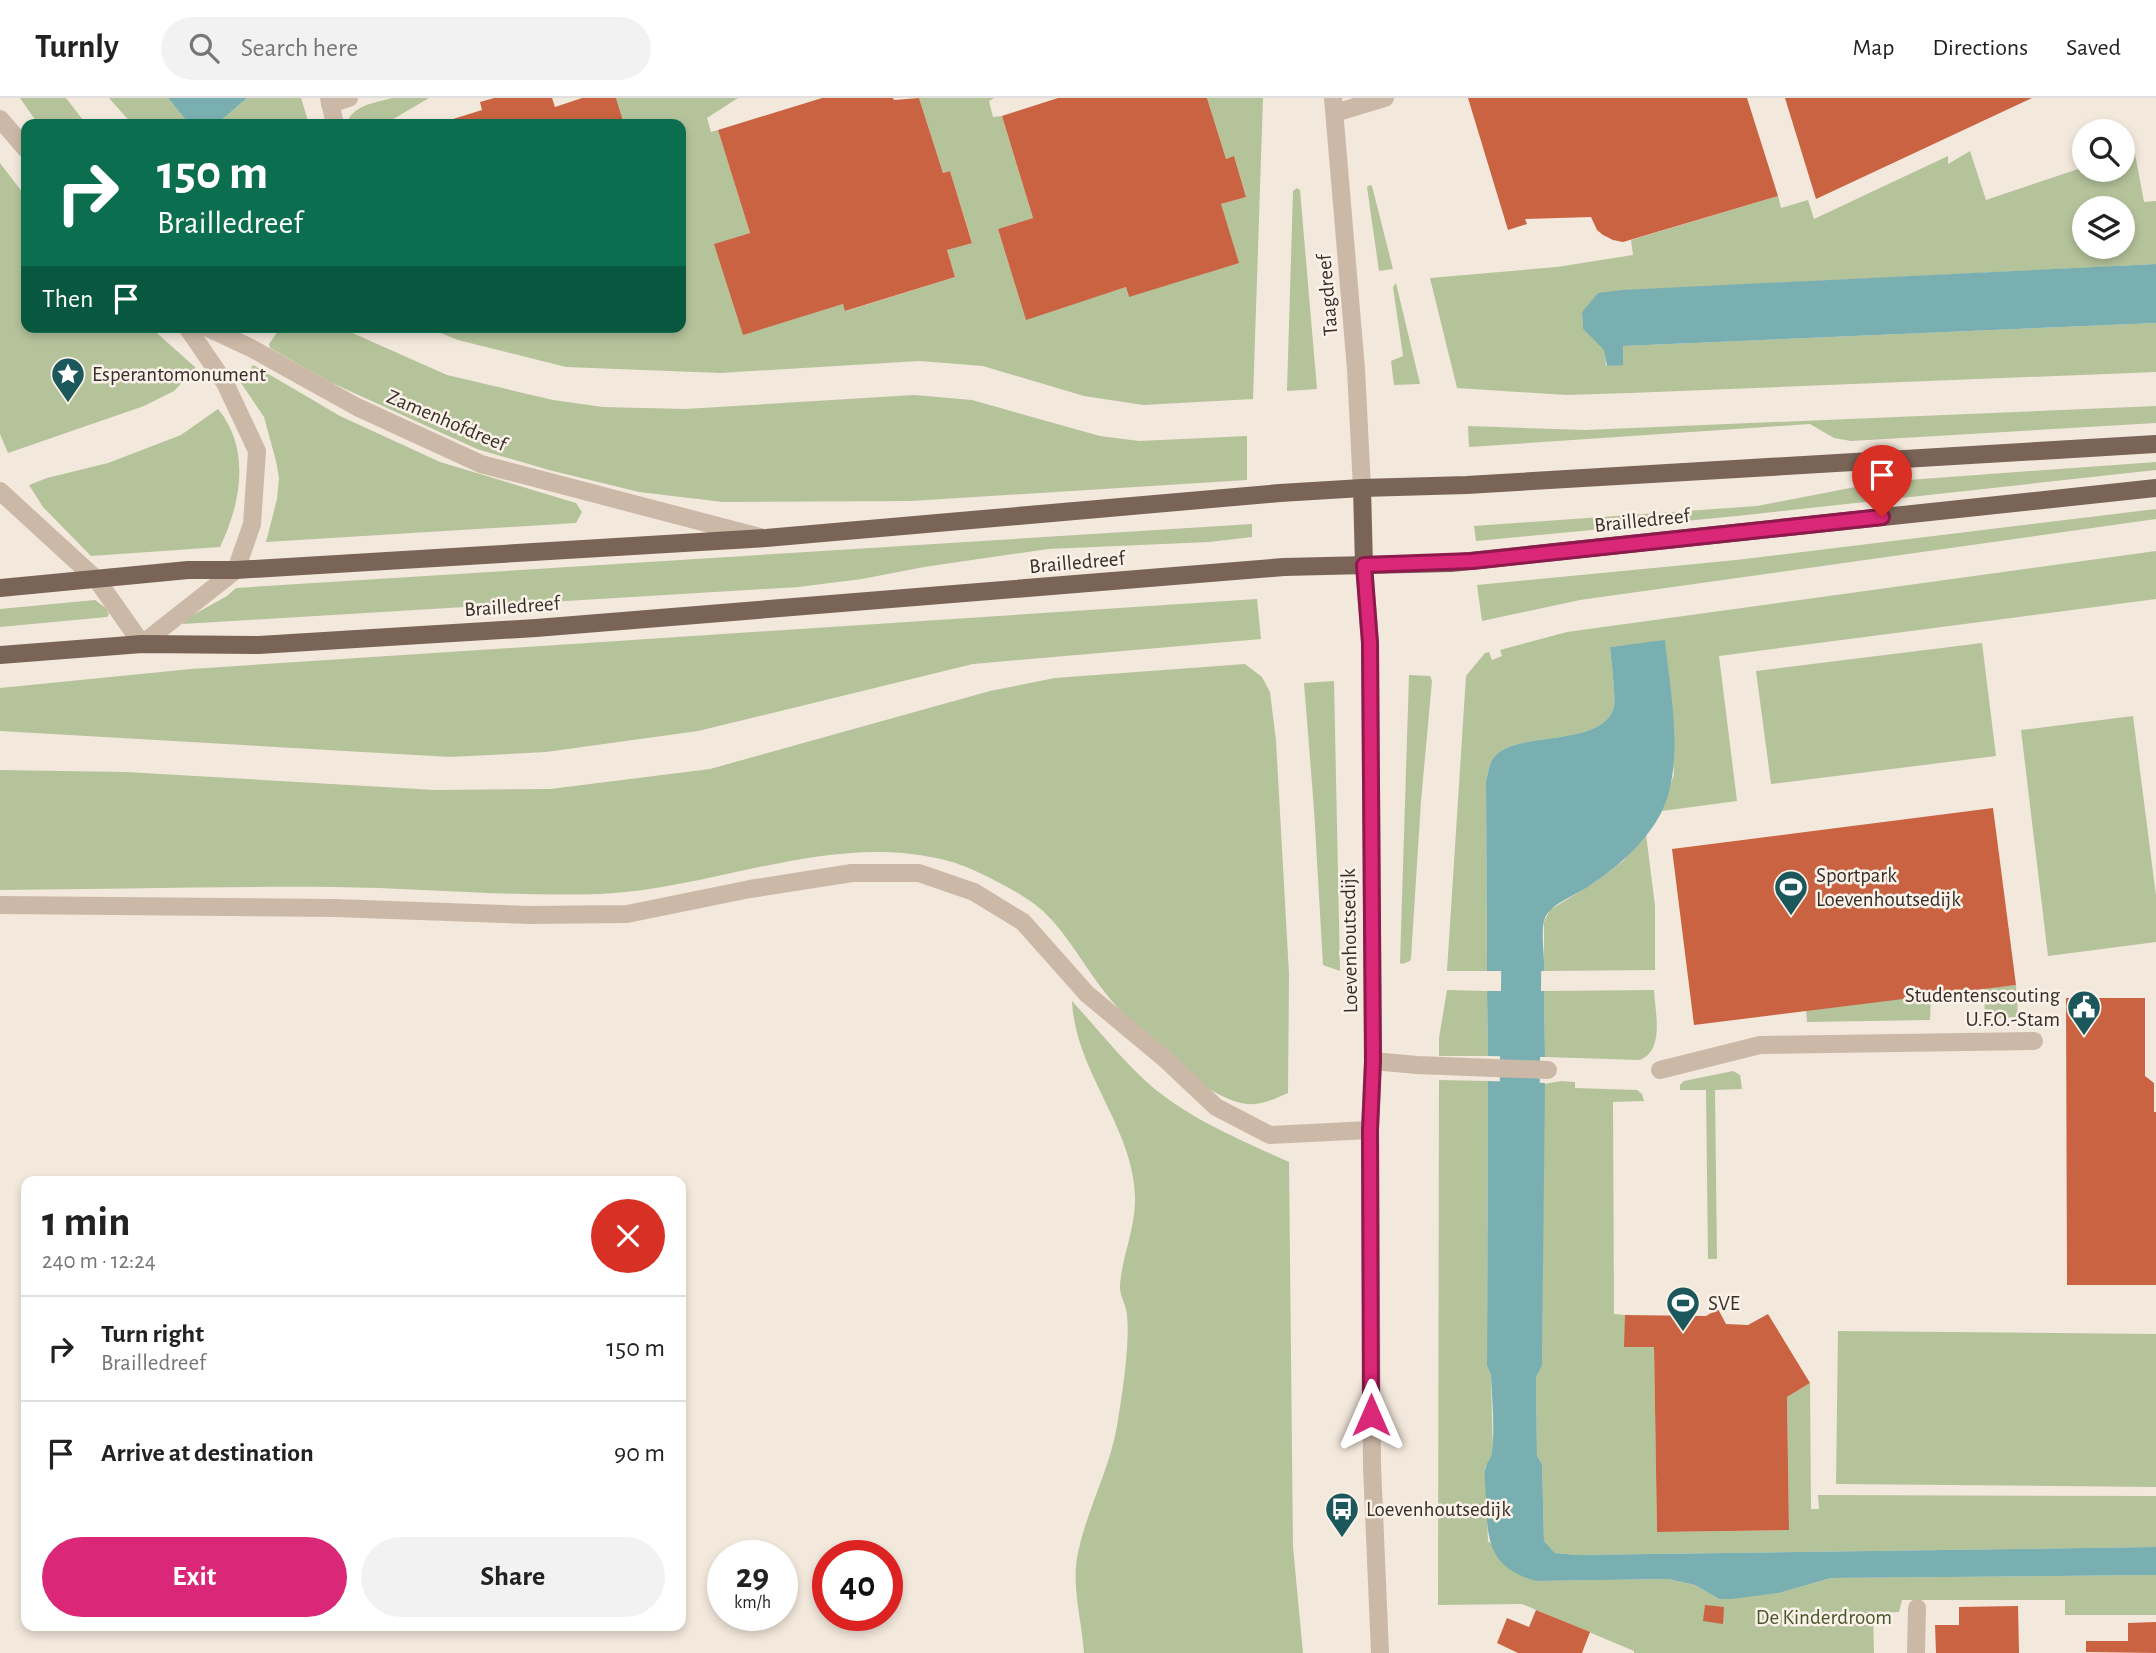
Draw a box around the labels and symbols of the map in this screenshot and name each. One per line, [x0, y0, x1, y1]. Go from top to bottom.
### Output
street label: Taagdreef [1313, 252, 1342, 337]
place icon: Esperantomonument [49, 355, 87, 404]
place label: Esperantomonument [92, 364, 266, 385]
street label: Zamenhofdreef [384, 386, 511, 456]
pin [1852, 445, 1912, 517]
street label: Brailledreef [1593, 505, 1692, 536]
street label: Brailledreef [1028, 548, 1127, 577]
street label: Brailledreef [463, 593, 562, 620]
place label: Sportpark Loevenhoutsedijk [1816, 865, 1961, 910]
street label: Loevenhoutsedijk [1338, 868, 1361, 1014]
sports icon: Sportpark Loevenhoutsedijk [1772, 868, 1810, 917]
place label: Studentenscouting U.F.O.-Stam [1905, 985, 2061, 1030]
public building icon: Studentenscouting U.F.O.-Stam [2065, 988, 2103, 1037]
sports icon: SVE [1664, 1284, 1702, 1333]
place label: SVE [1708, 1293, 1740, 1314]
position arrow [1334, 1378, 1408, 1452]
bus stop icon: Loevenhoutsedijk [1323, 1490, 1361, 1539]
place label: Loevenhoutsedijk [1366, 1499, 1511, 1520]
speed limit sign: 40 [812, 1540, 903, 1631]
park label: De Kinderdroom [1756, 1607, 1892, 1628]

